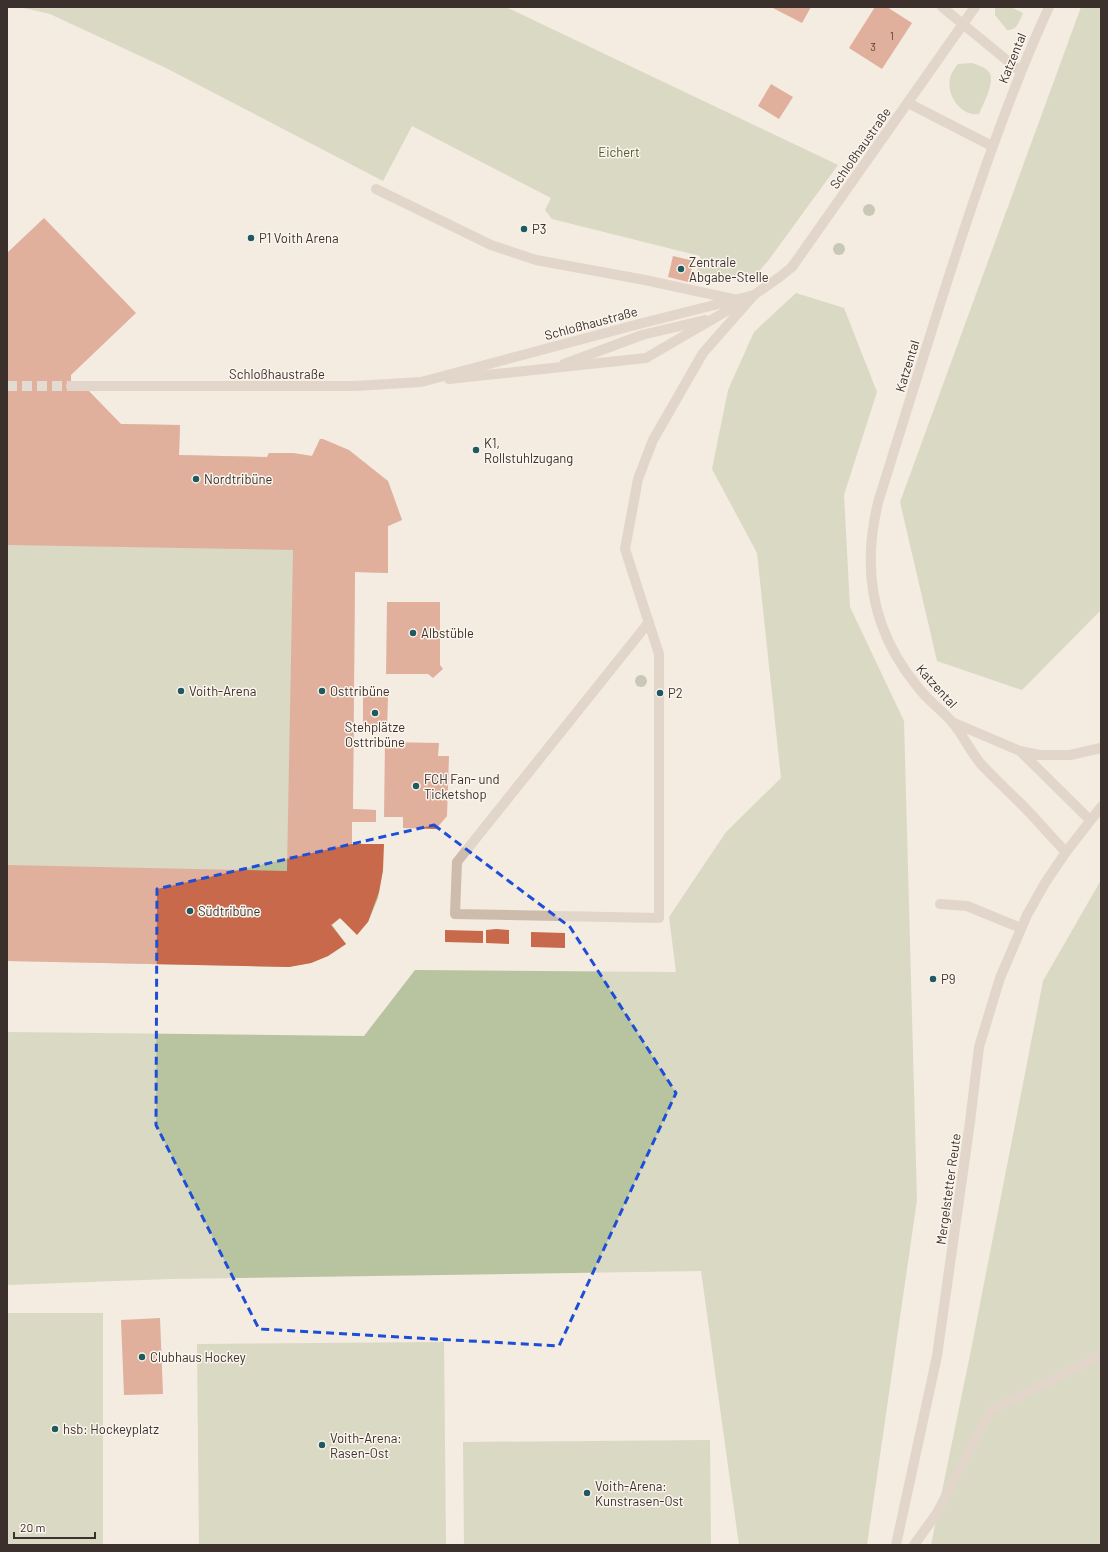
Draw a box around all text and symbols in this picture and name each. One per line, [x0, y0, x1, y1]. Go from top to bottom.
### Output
house number: 1 [890, 29, 894, 42]
street label: Katzental [995, 30, 1029, 86]
house number: 3 [870, 40, 876, 53]
street label: Schloßhaustraße [826, 104, 894, 192]
park label: Eichert [598, 144, 640, 160]
place label: P3 [532, 221, 546, 237]
marker: P3 [519, 224, 529, 234]
place label: P1 Voith Arena [259, 230, 339, 246]
marker: P1 Voith Arena [246, 233, 256, 243]
place label: Zentrale Abgabe-Stelle [689, 254, 769, 285]
marker: Zentrale Abgabe-Stelle [676, 264, 686, 274]
street label: Schloßhaustraße [543, 303, 639, 343]
street label: Katzental [892, 338, 922, 394]
street label: Schloßhaustraße [229, 366, 325, 382]
place label: K1, Rollstuhlzugang [484, 435, 573, 466]
marker: K1, Rollstuhlzugang [471, 445, 481, 455]
place label: Nordtribüne [204, 471, 272, 487]
marker: Nordtribüne [191, 474, 201, 484]
place label: Albstüble [421, 625, 474, 641]
marker: Albstüble [408, 628, 418, 638]
street label: Katzental [913, 661, 961, 711]
place label: Voith-Arena [189, 683, 256, 699]
place label: Osttribüne [330, 683, 390, 699]
place label: P2 [668, 685, 683, 701]
marker: Voith-Arena [176, 686, 186, 696]
marker: Osttribüne [317, 686, 327, 696]
marker: P2 [655, 688, 665, 698]
marker: Stehplätze Osttribüne [370, 708, 380, 718]
place label: Stehplätze Osttribüne [345, 719, 405, 750]
place label: FCH Fan- und Ticketshop [424, 771, 500, 802]
marker: FCH Fan- und Ticketshop [411, 781, 421, 791]
place label: Südtribüne [198, 903, 260, 919]
marker: Südtribüne [185, 906, 195, 916]
place label: P9 [941, 971, 955, 987]
marker: P9 [928, 974, 938, 984]
street label: Mergelstetter Reute [932, 1132, 964, 1246]
place label: Clubhaus Hockey [150, 1349, 246, 1365]
marker: Clubhaus Hockey [137, 1352, 147, 1362]
place label: hsb: Hockeyplatz [63, 1421, 159, 1437]
marker: hsb: Hockeyplatz [50, 1424, 60, 1434]
place label: Voith-Arena: Rasen-Ost [330, 1430, 402, 1461]
marker: Voith-Arena: Rasen-Ost [317, 1440, 327, 1450]
place label: Voith-Arena: Kunstrasen-Ost [595, 1478, 684, 1509]
marker: Voith-Arena: Kunstrasen-Ost [582, 1488, 592, 1498]
scale bar [14, 1514, 95, 1540]
text: 20 m [20, 1520, 46, 1534]

